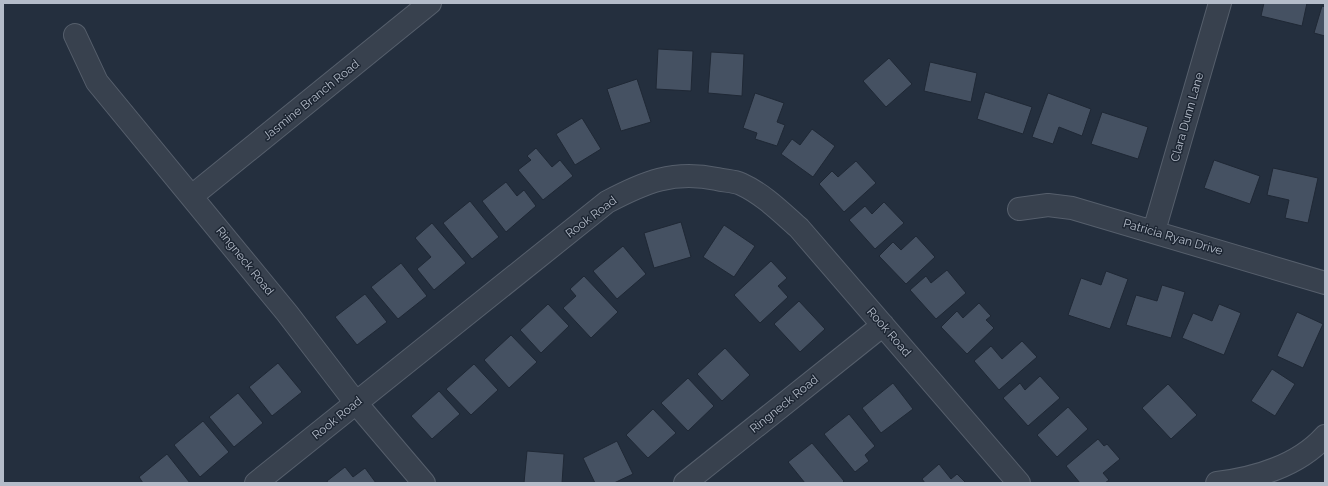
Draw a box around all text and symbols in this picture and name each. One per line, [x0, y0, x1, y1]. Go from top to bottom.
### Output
street label: Jasmine Branch Road [260, 57, 362, 143]
street label: Clara Dunn Lane [1168, 71, 1206, 163]
street label: Rook Road [563, 193, 619, 241]
street label: Patricia Ryan Drive [1122, 216, 1224, 258]
street label: Ringneck Road [213, 224, 277, 298]
street label: Rook Road [864, 305, 914, 359]
street label: Ringneck Road [747, 372, 821, 436]
street label: Rook Road [309, 394, 365, 442]

